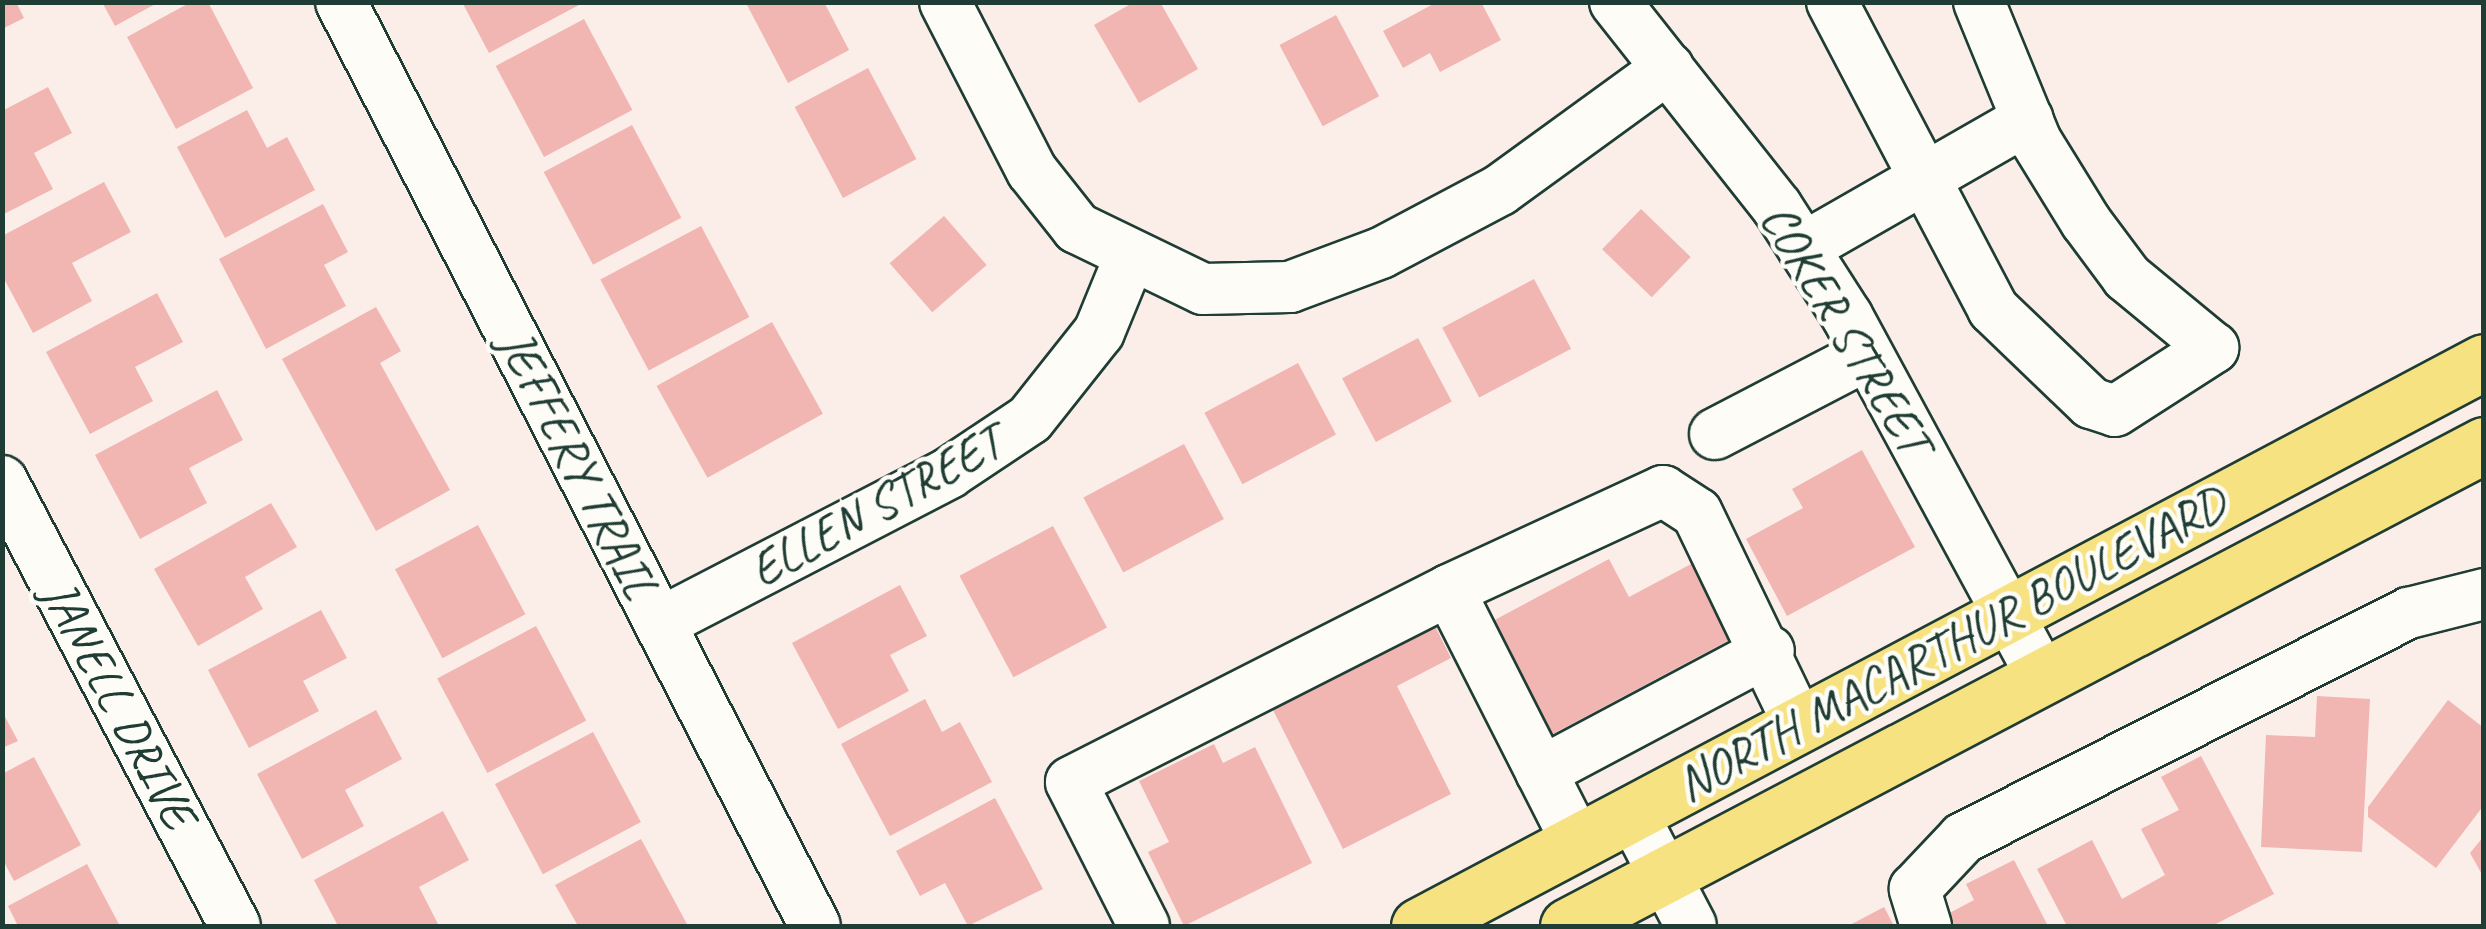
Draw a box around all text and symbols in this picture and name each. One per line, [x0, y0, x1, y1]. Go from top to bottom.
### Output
street label: COKER STREET [1747, 192, 1945, 466]
street label: JEFFERY TRAIL [485, 320, 671, 608]
street label: ELLEN STREET [739, 412, 1013, 600]
street label: NORTH MACARTHUR BOULEVARD [1667, 474, 2235, 814]
street label: JANELL DRIVE [28, 569, 210, 839]

